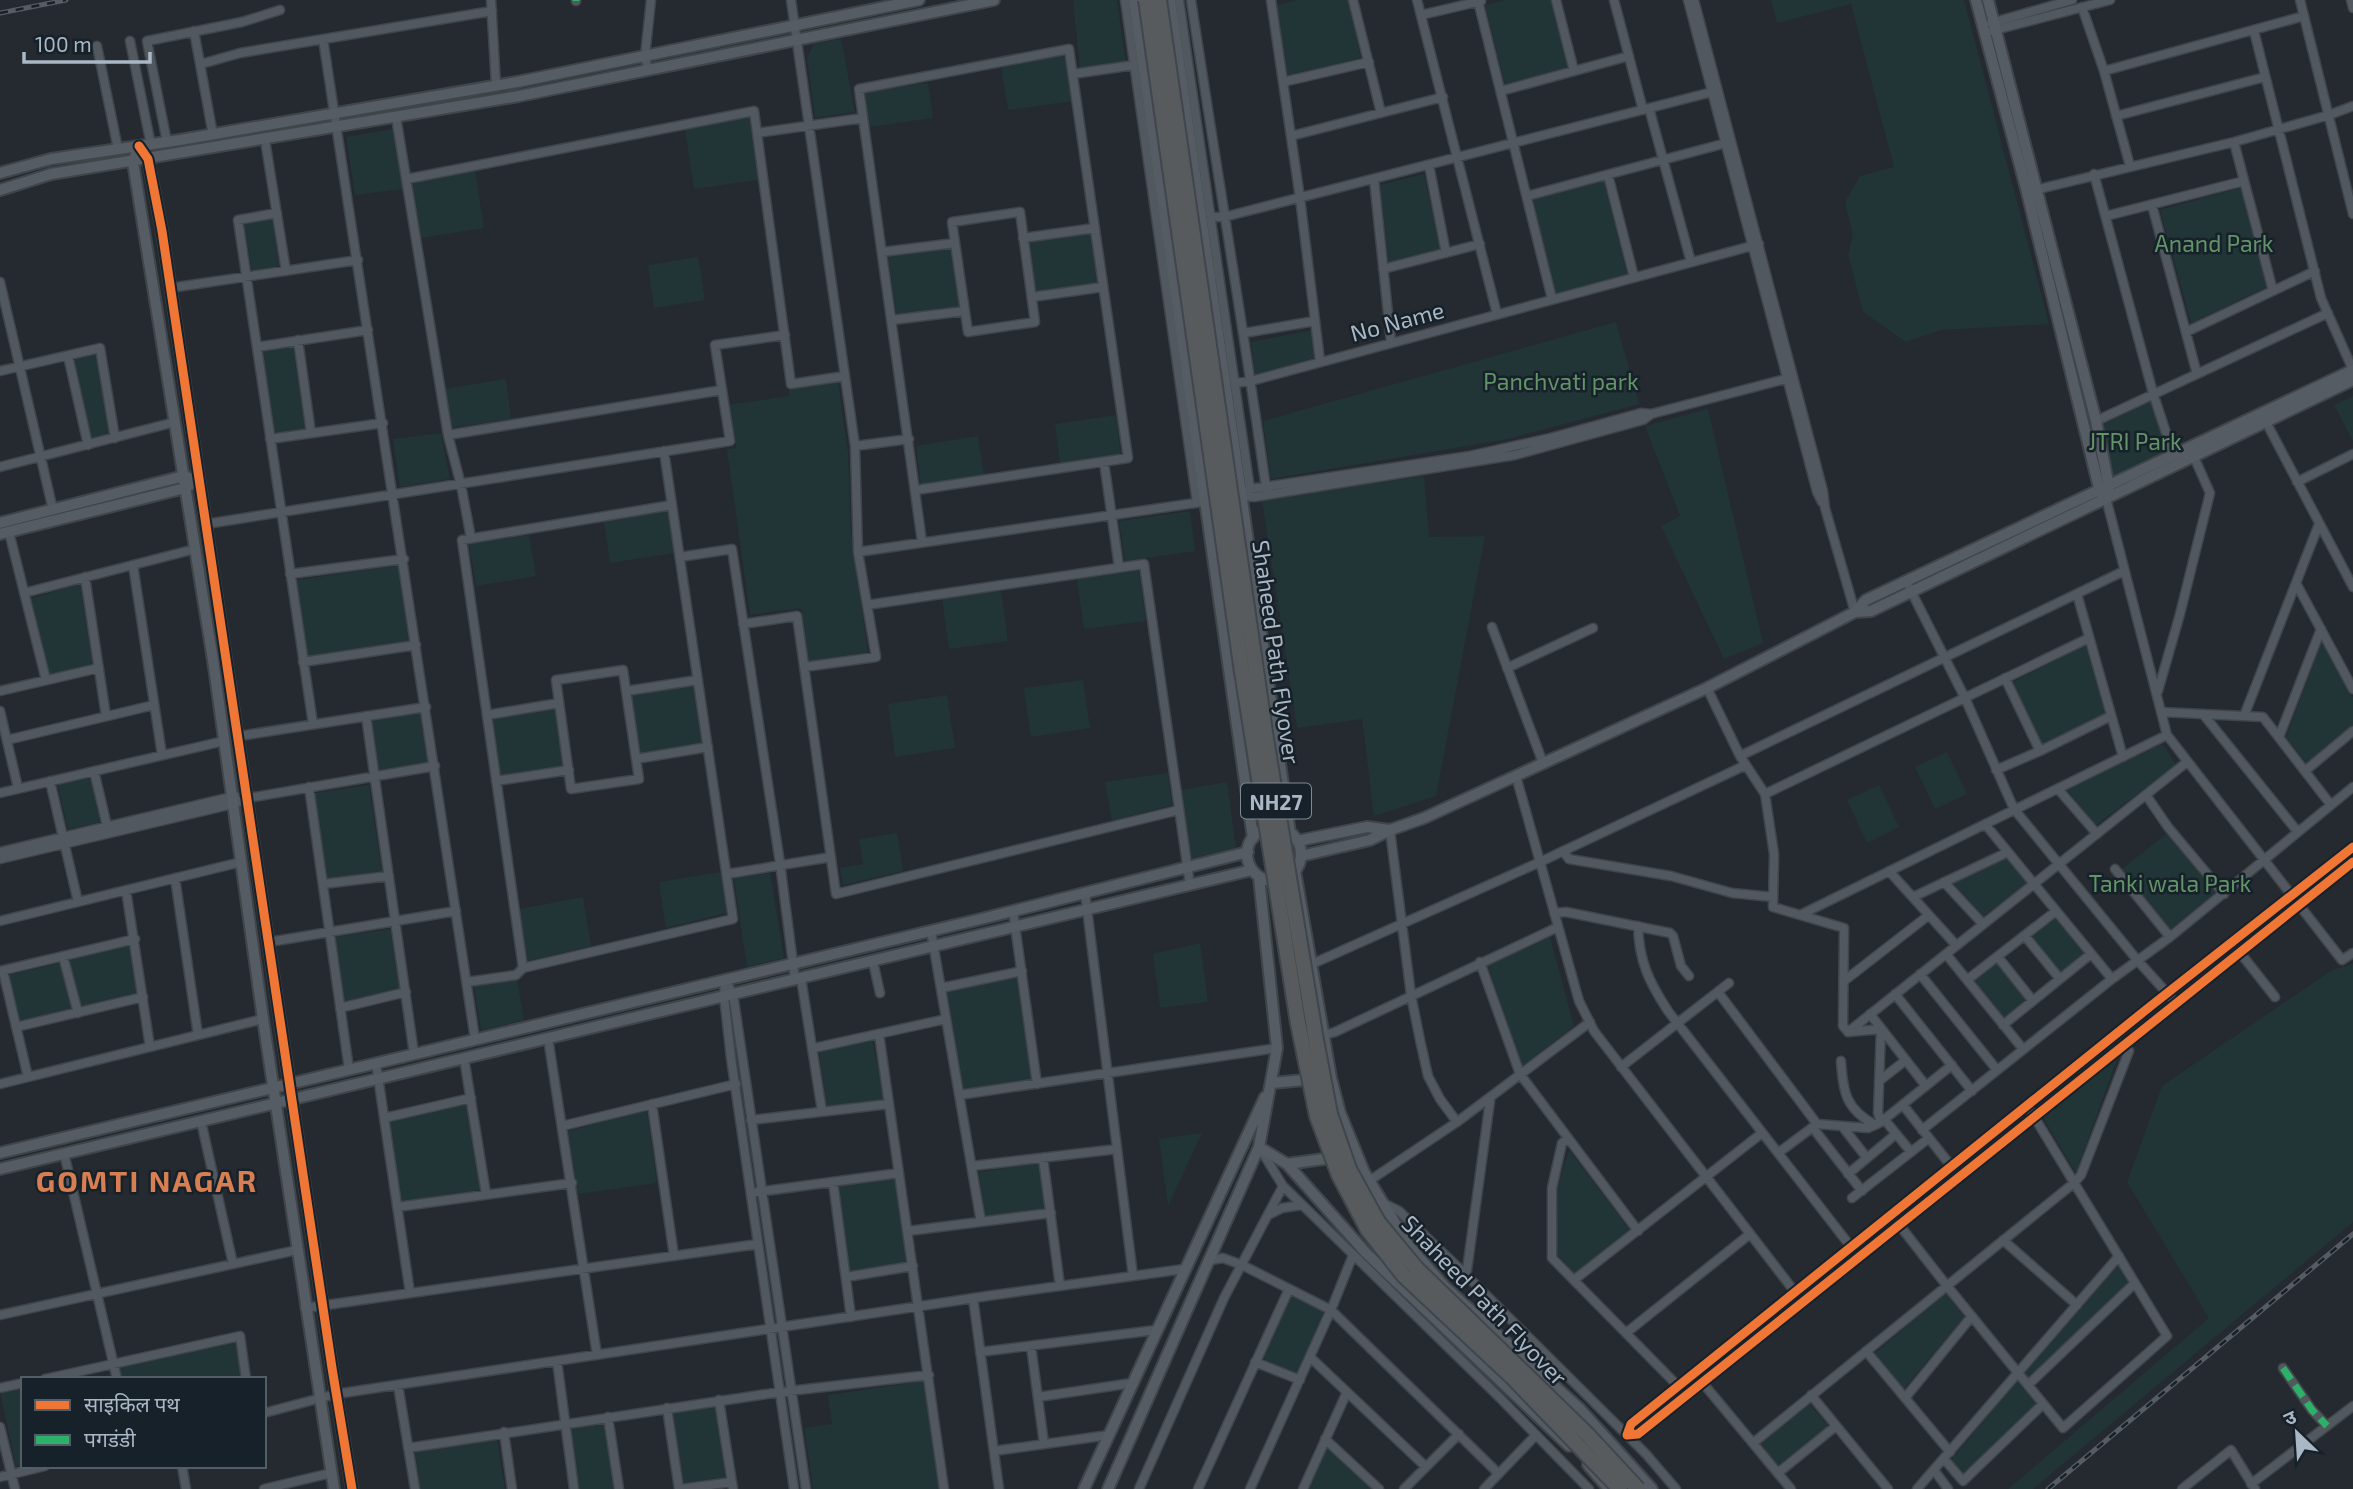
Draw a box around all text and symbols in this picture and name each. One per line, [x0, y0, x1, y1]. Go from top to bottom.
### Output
scale bar [24, 21, 150, 65]
text: 100 m [35, 31, 92, 56]
park label: Anand Park [2154, 229, 2274, 257]
street label: No Name [1347, 295, 1447, 347]
park label: Panchvati park [1483, 367, 1639, 395]
park label: JTRI Park [2088, 427, 2182, 455]
street label: Shaheed Path Flyover [1247, 538, 1307, 766]
road number: NH27 [1241, 784, 1311, 818]
park label: Tanki wala Park [2089, 869, 2251, 897]
district label: GOMTI NAGAR [36, 1162, 258, 1198]
street label: Shaheed Path Flyover [1396, 1209, 1574, 1391]
legend [21, 1377, 266, 1468]
text: साइकिल पथ [84, 1391, 180, 1416]
north arrow [2262, 1398, 2332, 1468]
text: उ [2280, 1404, 2300, 1430]
text: पगडंडी [84, 1426, 136, 1451]

